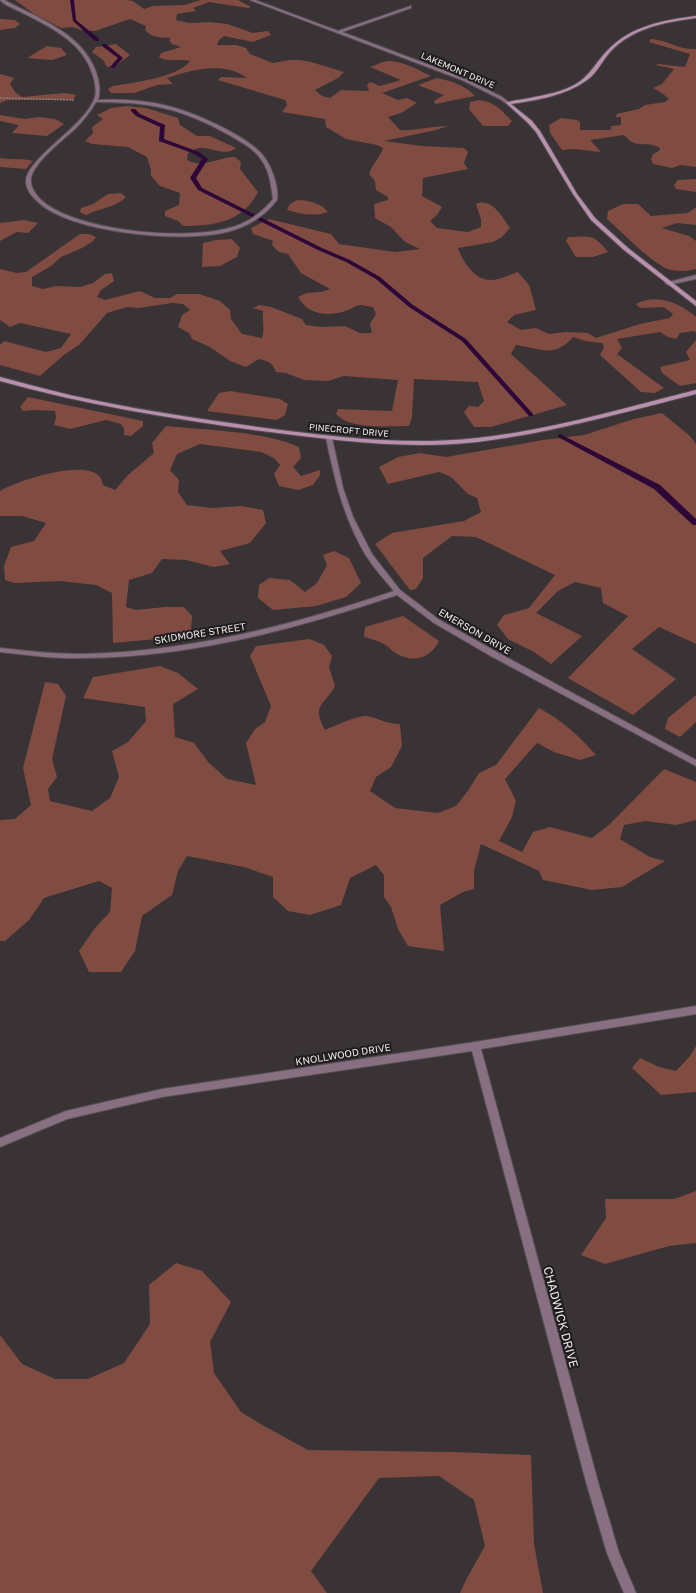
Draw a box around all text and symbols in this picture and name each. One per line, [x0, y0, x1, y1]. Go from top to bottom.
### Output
street label: LAKEMONT DRIVE [420, 50, 496, 90]
street label: PINECROFT DRIVE [309, 421, 389, 439]
street label: EMERSON DRIVE [437, 605, 513, 657]
street label: SKIDMORE STREET [153, 620, 247, 646]
street label: KNOLLWOOD DRIVE [295, 1041, 391, 1067]
street label: CHADWICK DRIVE [540, 1265, 582, 1369]

